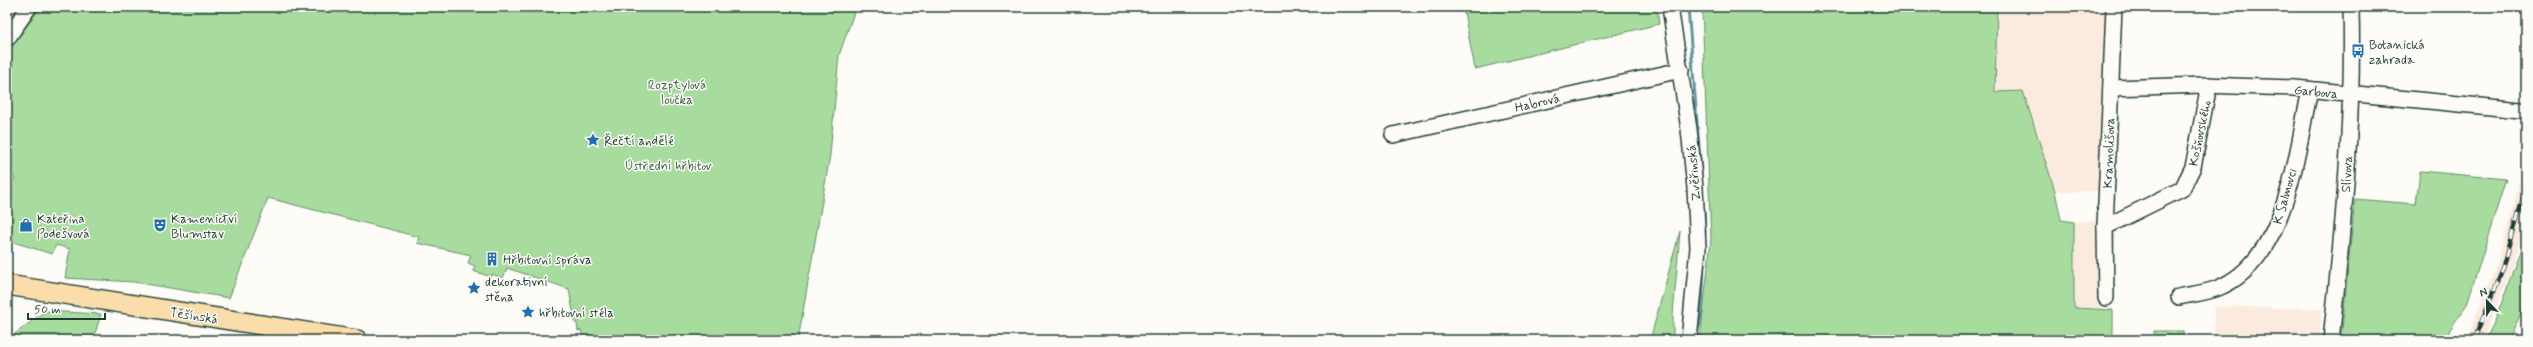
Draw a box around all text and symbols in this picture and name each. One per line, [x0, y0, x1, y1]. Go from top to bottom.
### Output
place label: Botanická zahrada [2369, 37, 2425, 69]
bus stop icon: Botanická zahrada [2350, 43, 2366, 59]
park label: Rozptylová loučka [648, 77, 706, 109]
street label: Garbova [2293, 82, 2339, 103]
street label: Habrová [1513, 90, 1561, 117]
street label: Košňovského [2185, 98, 2216, 168]
street label: Kramolišova [2100, 117, 2119, 189]
place icon: Řečtí andělé [585, 132, 601, 148]
place label: Řečtí andělé [604, 132, 674, 150]
street label: Zvěřinská [1684, 144, 1705, 202]
street label: Slívova [2338, 155, 2357, 193]
park label: Ústřední hřbitov [624, 158, 712, 175]
street label: K Salmovci [2269, 166, 2302, 226]
place label: Kateřina Podešvová [37, 211, 89, 243]
place label: Kamenictví Blumstav [171, 211, 238, 243]
shop icon: Kateřina Podešvová [18, 217, 34, 233]
theatre icon: Kamenictví Blumstav [152, 217, 168, 233]
building icon: Hřbitovní správa [484, 251, 500, 267]
place label: Hřbitovní správa [503, 252, 592, 269]
place label: dekorativní stěna [485, 274, 548, 306]
place icon: dekorativní stěna [466, 280, 482, 296]
north arrow [2467, 281, 2507, 321]
text: N [2478, 285, 2490, 301]
scale bar [28, 295, 105, 321]
text: 50 m [34, 302, 61, 318]
street label: Těšínská [169, 304, 219, 329]
place icon: hřbitovní stéla [520, 304, 536, 320]
place label: hřbitovní stéla [539, 305, 614, 322]

